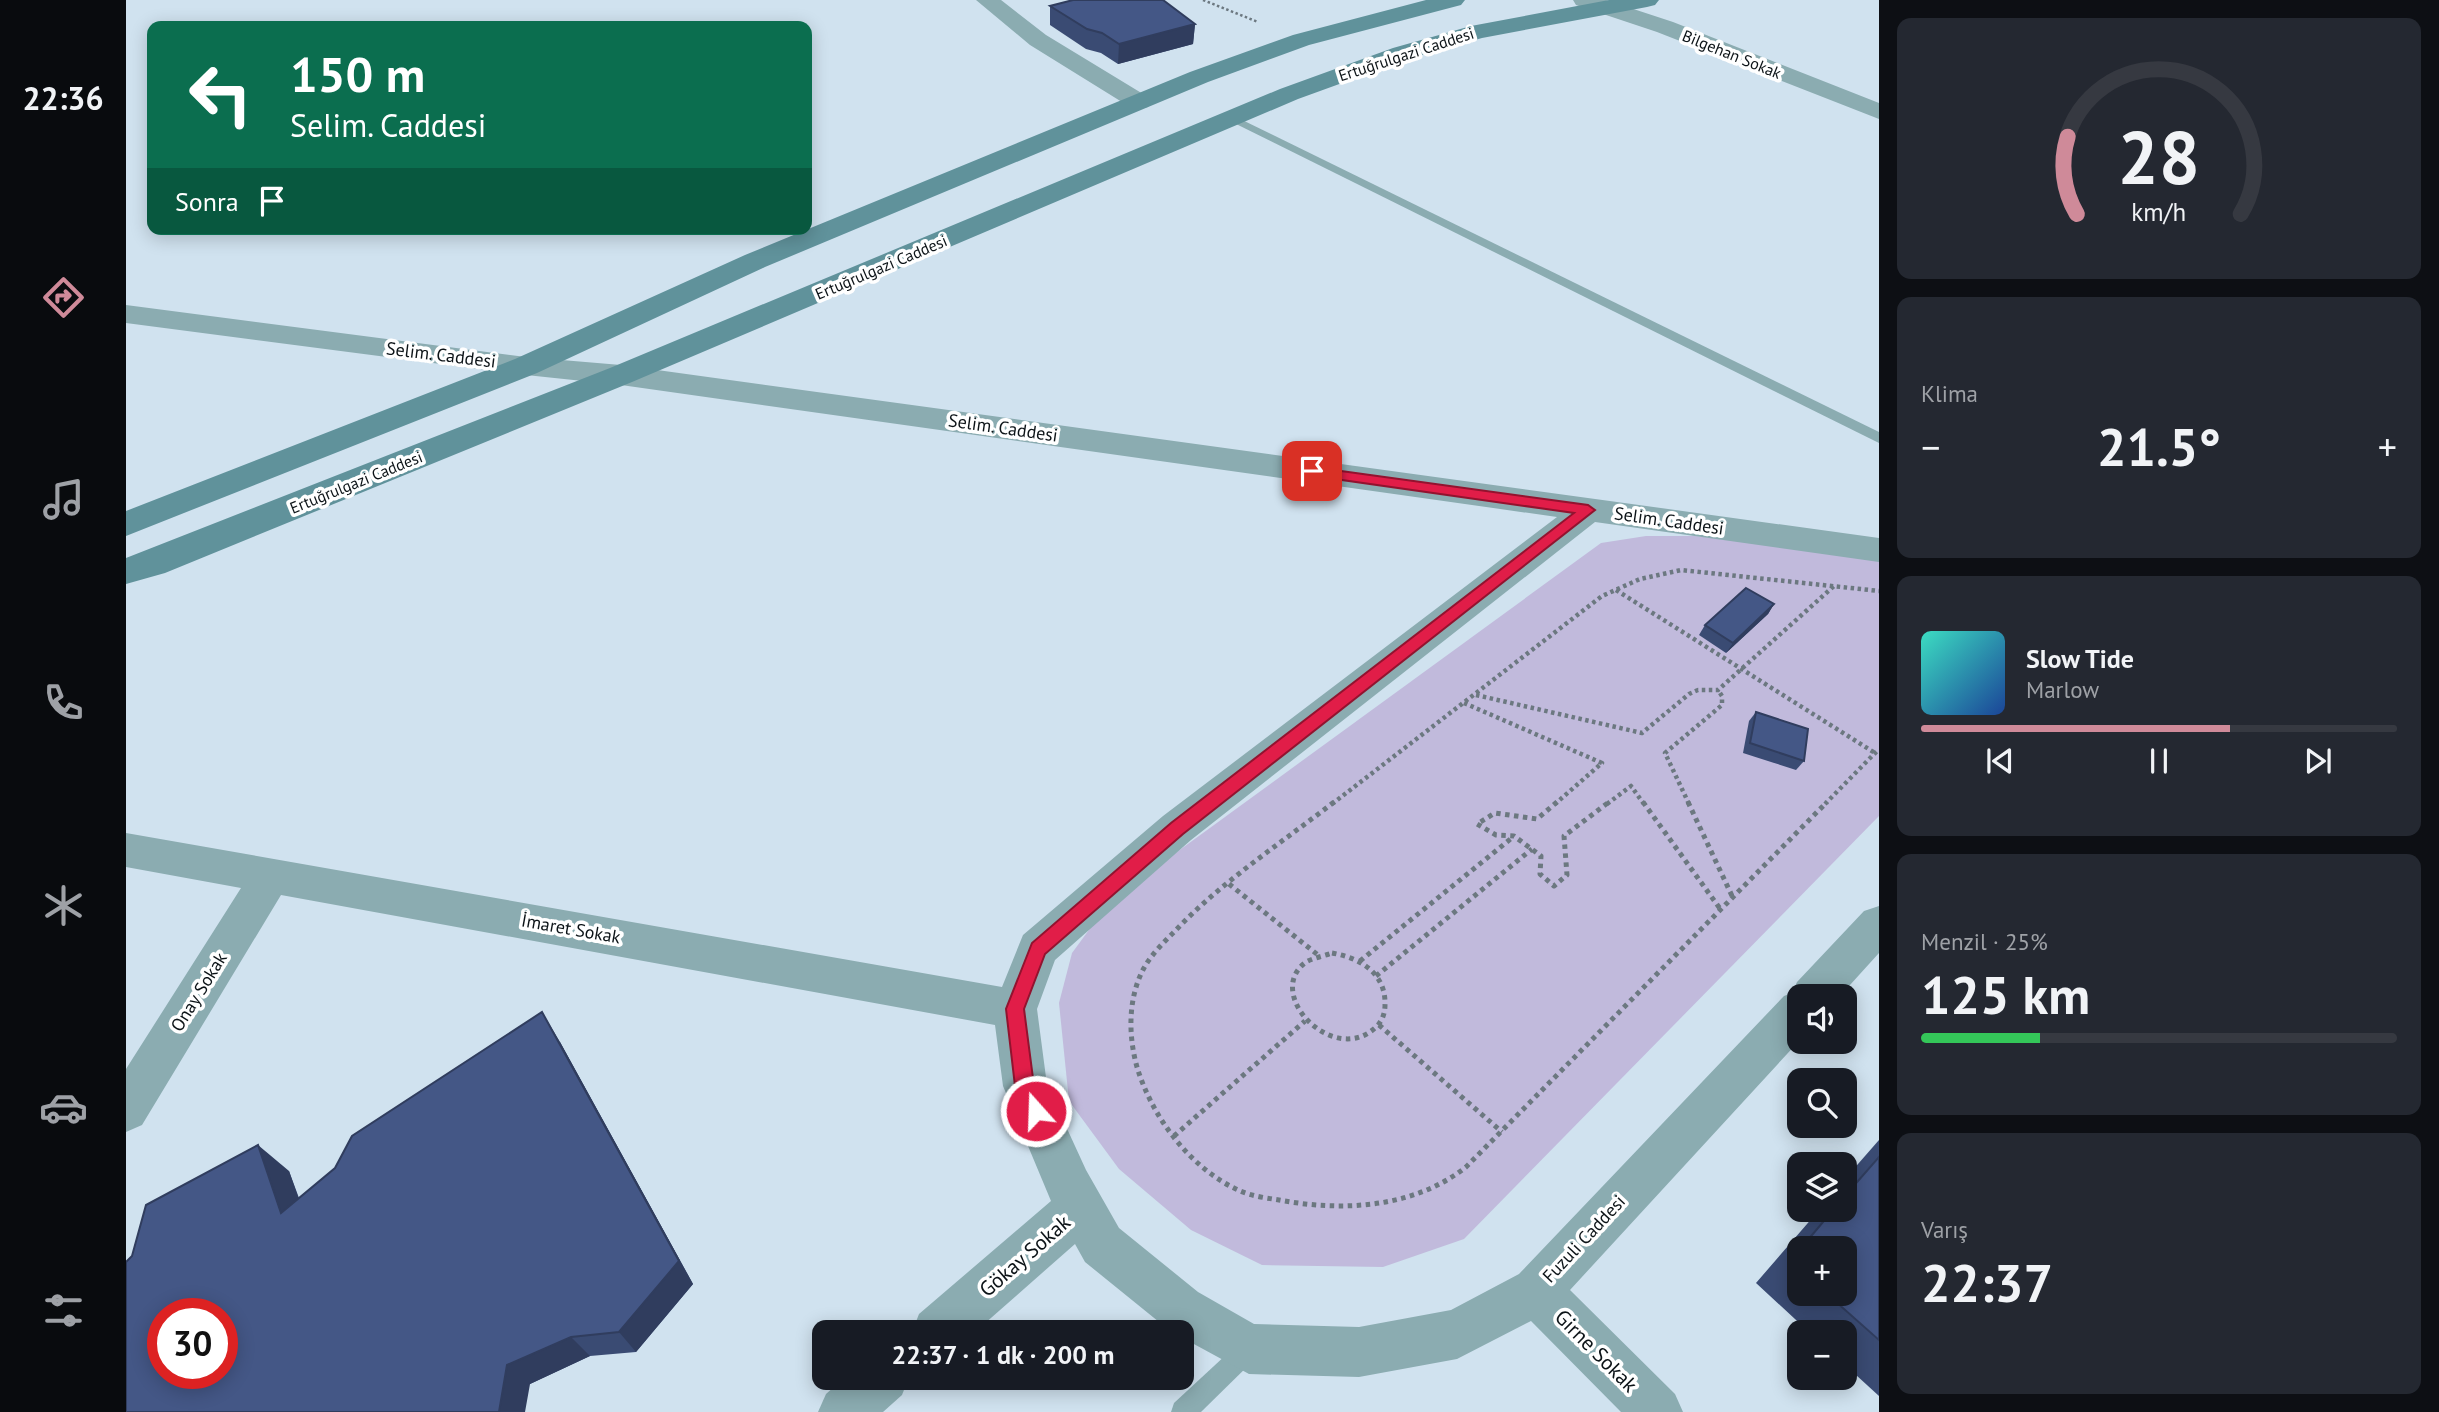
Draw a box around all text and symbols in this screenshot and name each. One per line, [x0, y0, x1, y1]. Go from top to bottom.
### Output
street label: Ertuğrulgazi Caddesi [1336, 23, 1476, 85]
street label: Bilgehan Sokak [1680, 25, 1785, 83]
text: 150 m [290, 42, 425, 106]
icon: left [175, 49, 266, 140]
text: 22:36 [22, 77, 104, 119]
text: Selim. Caddesi [290, 104, 486, 146]
text: 28 [2118, 111, 2200, 205]
icon: arrive [253, 182, 291, 220]
text: Sonra [175, 185, 239, 218]
text: km/h [2132, 196, 2186, 228]
street label: Ertuğrulgazi Caddesi [812, 230, 950, 304]
icon: directions [39, 273, 88, 322]
street label: Selim. Caddesi [385, 336, 497, 373]
text: Klima [1921, 379, 1978, 408]
street label: Selim. Caddesi [947, 408, 1059, 447]
text: 21.5° [2097, 413, 2221, 480]
text: − [1921, 422, 1940, 471]
text: + [2378, 422, 2397, 471]
pin [1282, 441, 1342, 501]
street label: Ertuğrulgazi Caddesi [287, 446, 425, 518]
icon: arrive [1293, 452, 1331, 490]
icon: music [39, 475, 88, 524]
street label: Selim. Caddesi [1613, 501, 1725, 540]
text: Slow Tide [2026, 642, 2134, 675]
text: Marlow [2026, 675, 2099, 704]
icon: phone [39, 678, 88, 727]
icon: previous [1981, 742, 2019, 780]
icon: pause [2140, 742, 2178, 780]
icon: next [2299, 742, 2337, 780]
icon: climate [39, 881, 88, 930]
street label: İmaret Sokak [520, 908, 623, 949]
text: Menzil · 25% [1921, 927, 2048, 956]
street label: Onay Sokak [165, 948, 232, 1036]
text: 125 km [1921, 961, 2090, 1028]
map controls [1787, 984, 1857, 1390]
button: sound [1787, 984, 1857, 1054]
button: search [1787, 1068, 1857, 1138]
position arrow [999, 1074, 1073, 1148]
icon: car [39, 1083, 88, 1132]
button: layers [1787, 1152, 1857, 1222]
street label: Fuzuli Caddesi [1537, 1190, 1630, 1287]
street label: Gökay Sokak [973, 1209, 1076, 1303]
text: Varış [1921, 1215, 1968, 1244]
button: + [1787, 1236, 1857, 1306]
text: 22:37 [1921, 1249, 2053, 1316]
icon: filters [39, 1286, 88, 1335]
speed limit sign: 30 [147, 1298, 238, 1389]
street label: Girne Sokak [1549, 1304, 1643, 1398]
button: − [1787, 1320, 1857, 1390]
text: 22:37 · 1 dk · 200 m [891, 1338, 1115, 1371]

